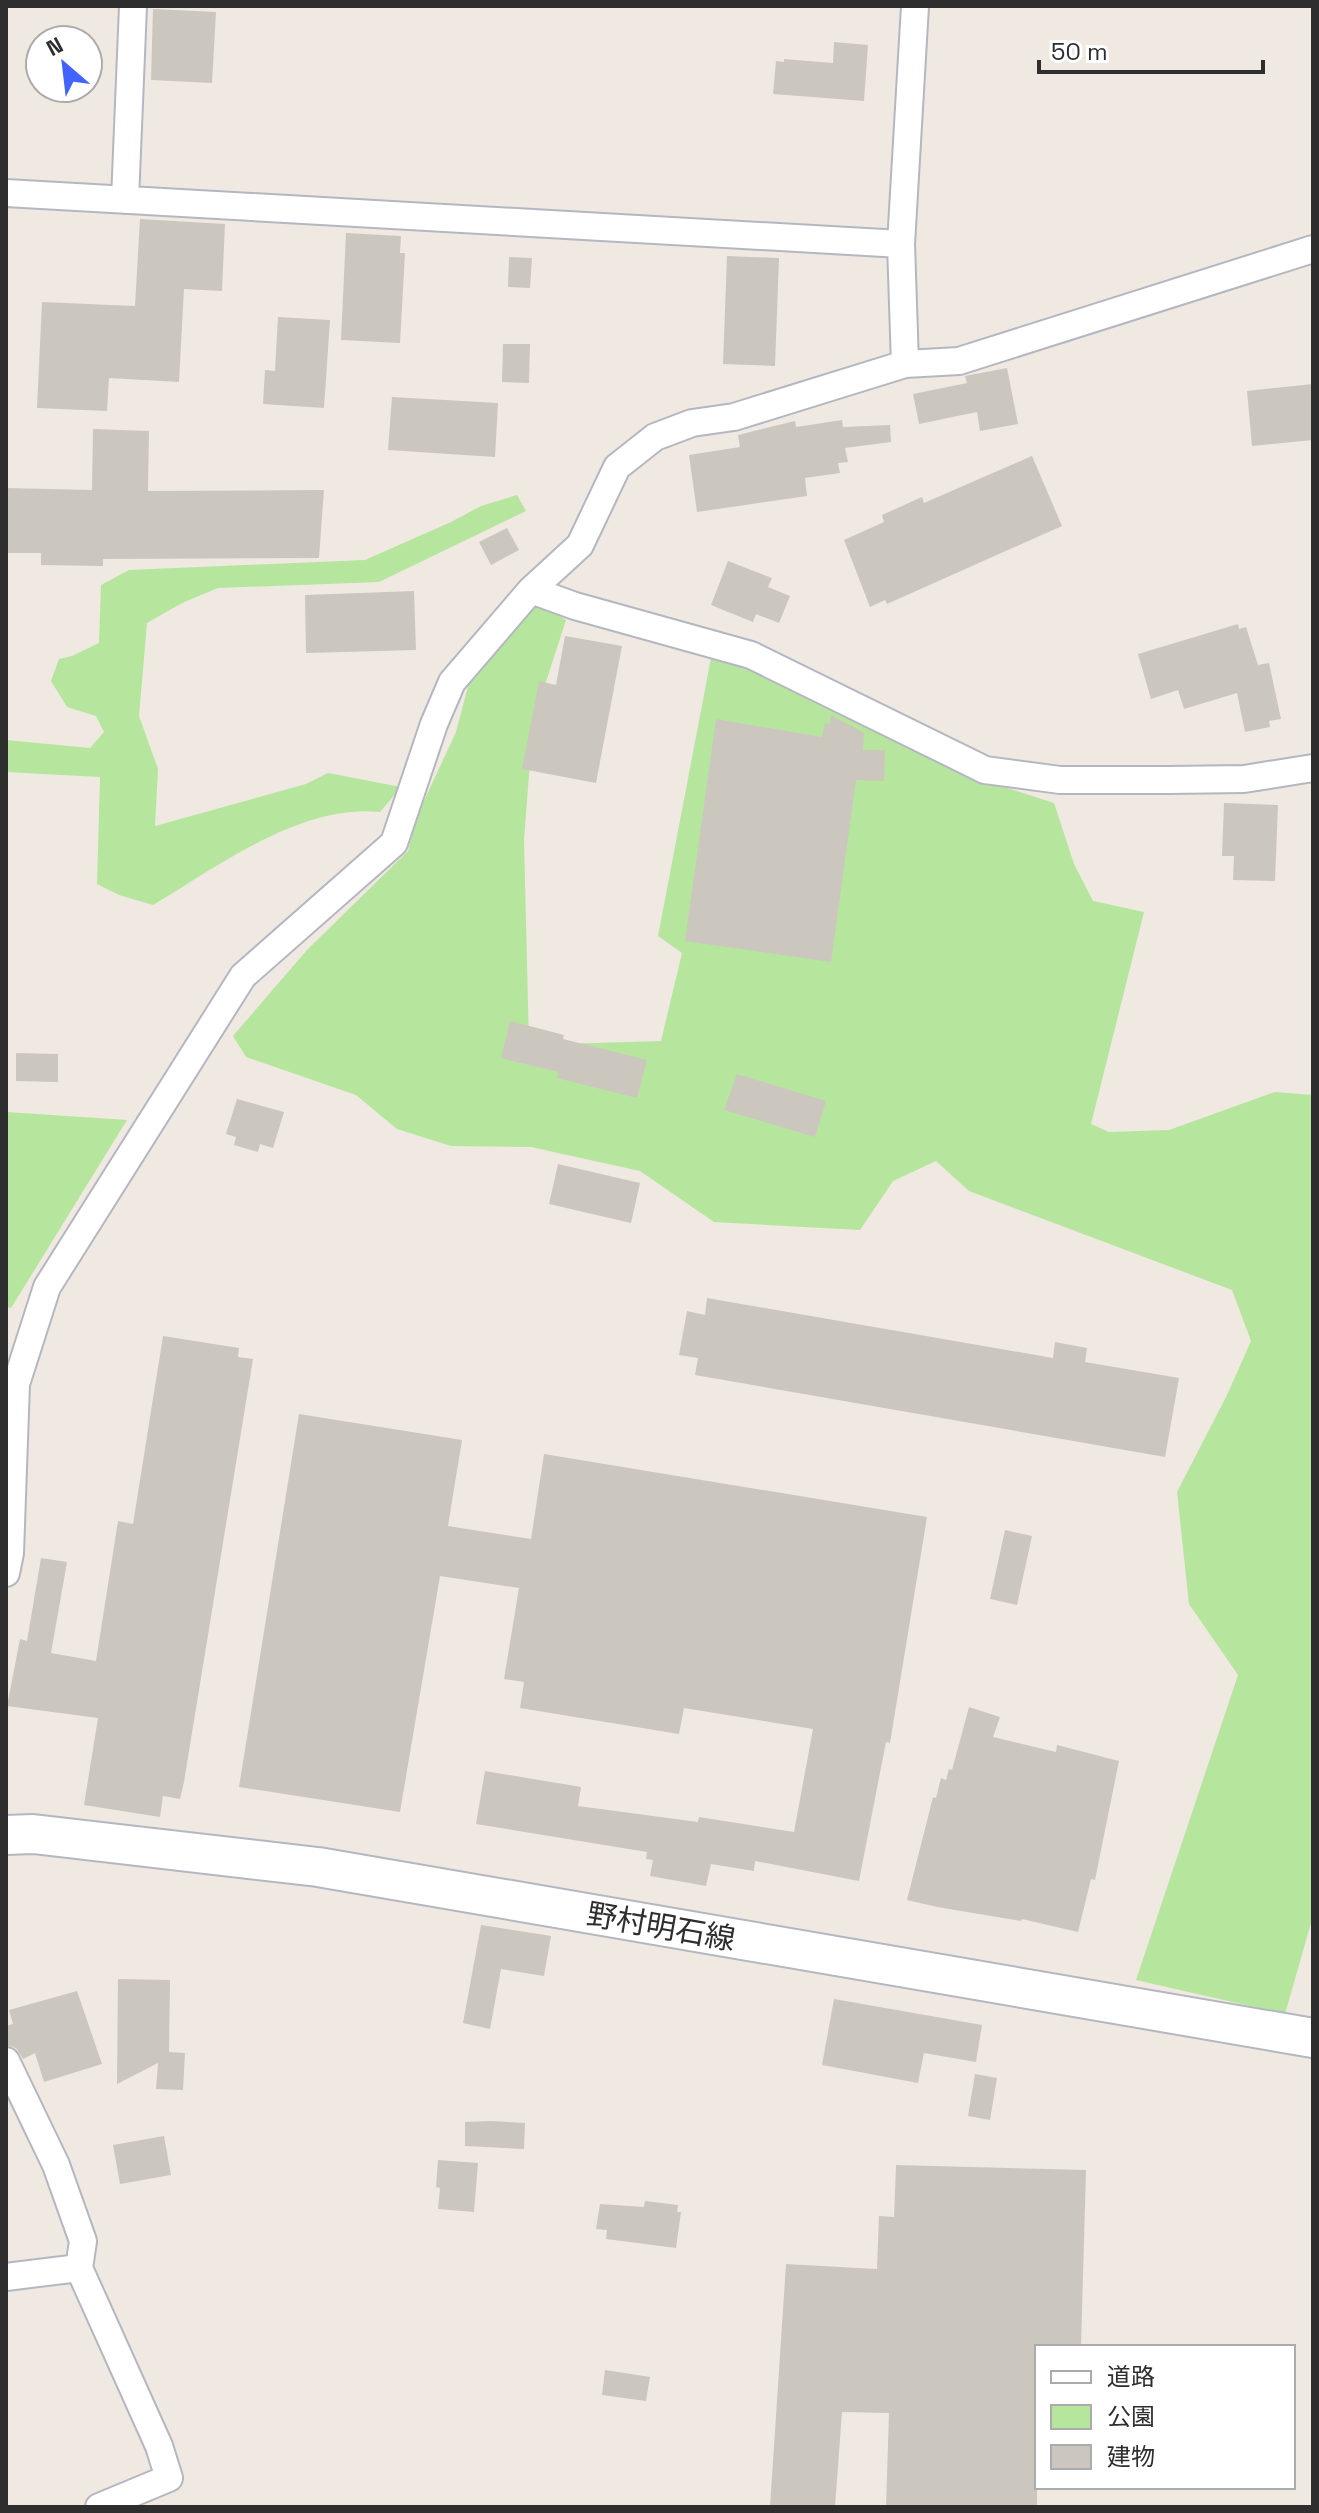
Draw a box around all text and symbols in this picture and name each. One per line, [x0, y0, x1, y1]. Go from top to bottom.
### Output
north arrow [24, 24, 104, 104]
scale bar [1039, 24, 1263, 74]
text: N [42, 31, 68, 62]
text: 50 m [1051, 36, 1108, 67]
street label: 野村明石線 [584, 1894, 738, 1959]
legend [1035, 2345, 1295, 2489]
text: 道路 [1107, 2361, 1155, 2392]
text: 公園 [1107, 2401, 1155, 2432]
text: 建物 [1107, 2441, 1155, 2472]

